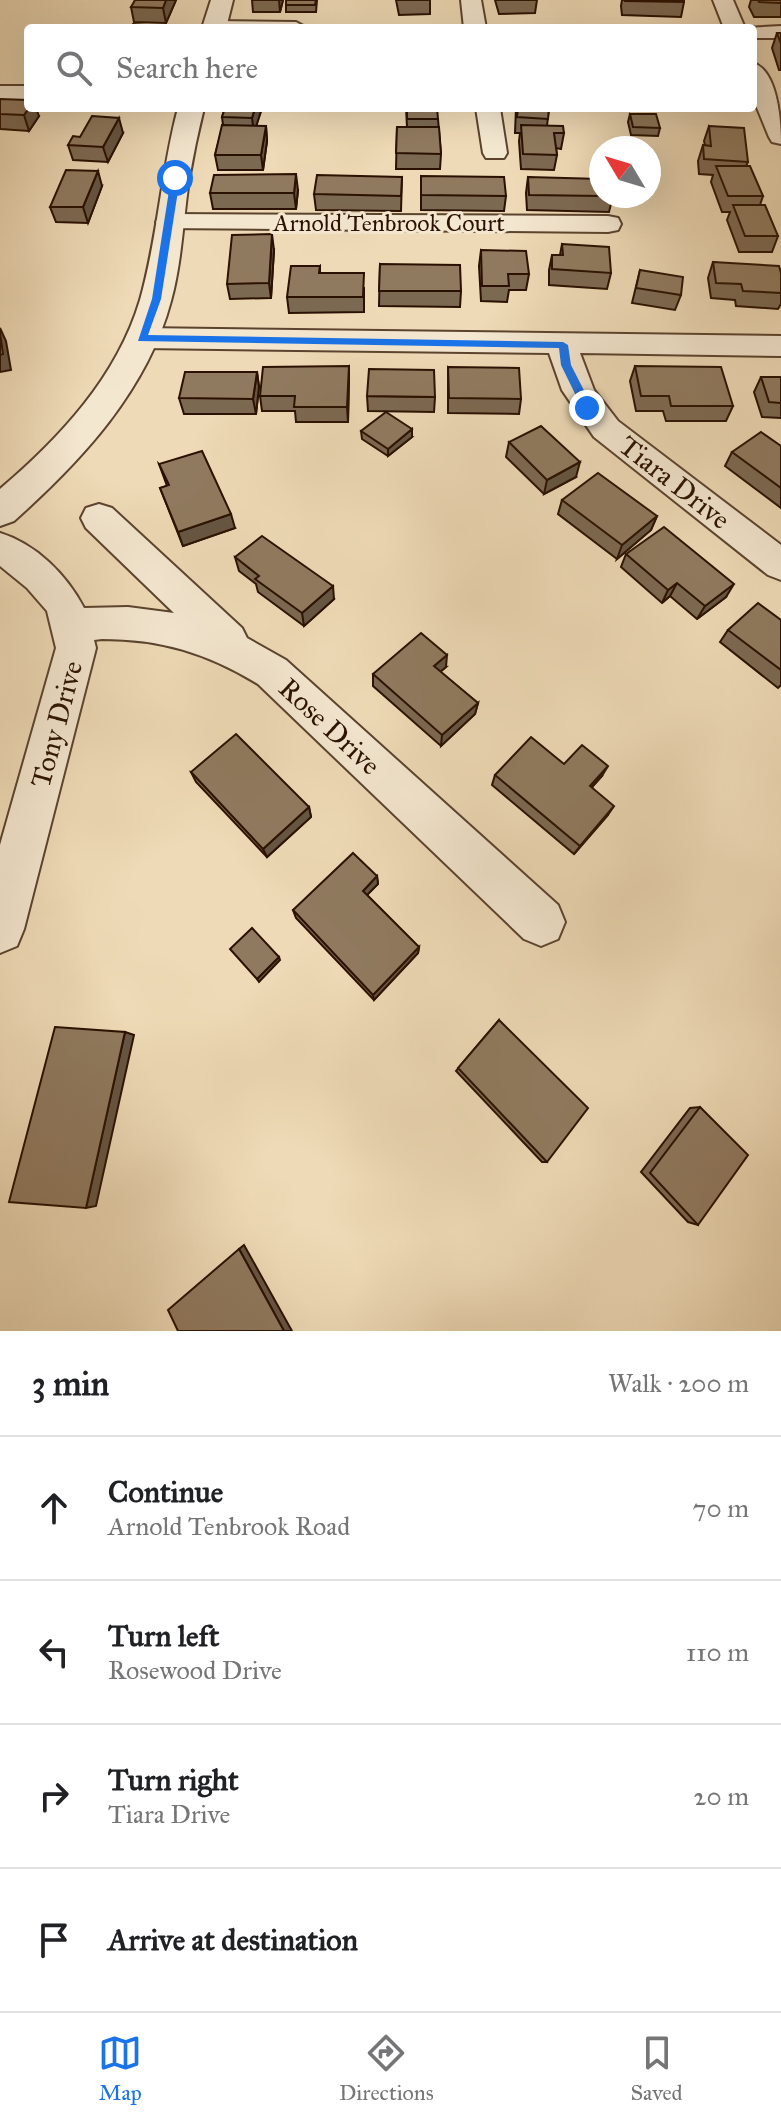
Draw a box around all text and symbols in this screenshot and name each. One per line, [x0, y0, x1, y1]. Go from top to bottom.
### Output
search box [24, 24, 757, 112]
icon: search [52, 46, 96, 90]
text: Search here [116, 50, 258, 86]
north arrow [589, 136, 661, 208]
route start [157, 160, 193, 196]
street label: Arnold Tenbrook Court [272, 208, 505, 238]
route end [569, 390, 605, 426]
street label: Tiara Drive [612, 428, 737, 537]
street label: Tony Drive [23, 657, 90, 791]
street label: Rose Drive [271, 670, 388, 782]
text: 3 min [32, 1363, 109, 1404]
text: Walk · 200 m [608, 1367, 749, 1399]
text: Continue [108, 1474, 223, 1510]
icon: ahead [32, 1486, 76, 1530]
text: 70 m [693, 1492, 749, 1524]
text: Arnold Tenbrook Road [108, 1510, 350, 1542]
text: Turn left [108, 1618, 219, 1654]
icon: left [32, 1630, 76, 1674]
text: 110 m [686, 1636, 749, 1668]
text: Rosewood Drive [108, 1654, 282, 1686]
text: Turn right [108, 1762, 239, 1798]
icon: right [32, 1774, 76, 1818]
text: 20 m [694, 1780, 749, 1812]
text: Tiara Drive [108, 1798, 230, 1830]
icon: arrive [32, 1918, 76, 1962]
text: Arrive at destination [108, 1922, 358, 1958]
tab: Map [98, 2031, 142, 2106]
tab: Directions [339, 2031, 434, 2106]
tab: Saved [630, 2031, 683, 2106]

